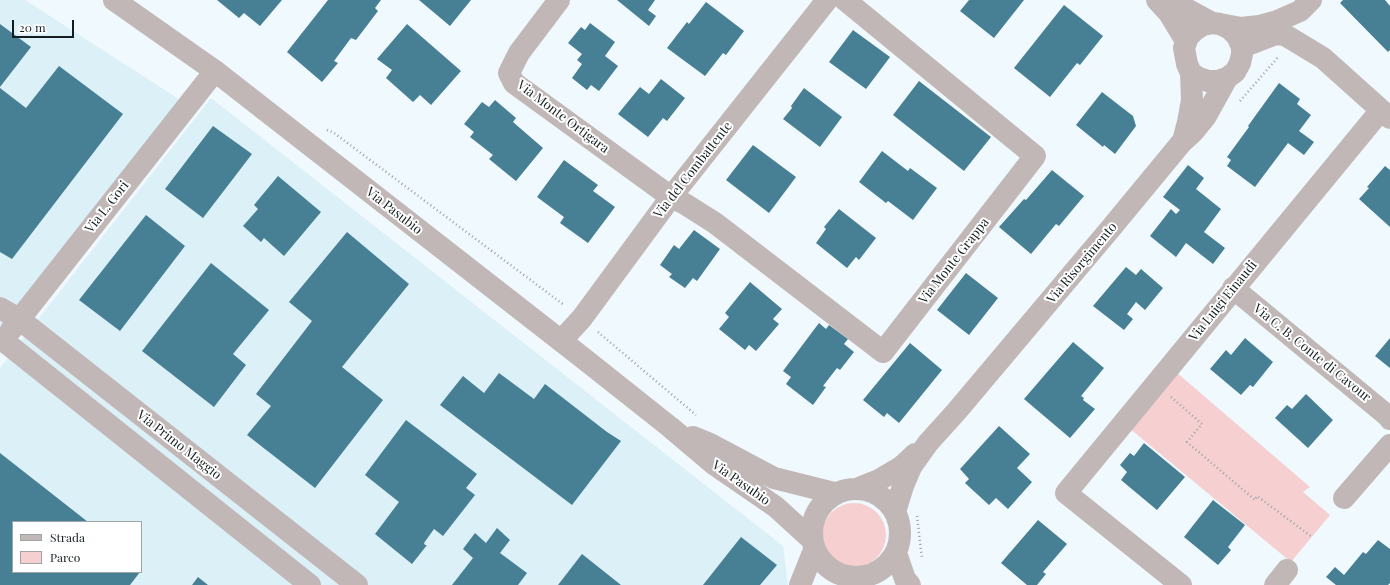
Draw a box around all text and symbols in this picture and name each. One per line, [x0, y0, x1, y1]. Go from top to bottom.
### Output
scale bar [14, 12, 76, 38]
text: 20 m [19, 19, 46, 35]
street label: Via Monte Ortigara [514, 77, 612, 157]
street label: Via del Combattente [651, 119, 735, 221]
street label: Via L. Gori [82, 178, 132, 236]
street label: Via Pasubio [363, 184, 425, 238]
street label: Via Monte Grappa [916, 215, 992, 307]
street label: Via Risorgimento [1044, 219, 1120, 307]
street label: Via Luigi Einaudi [1186, 258, 1260, 344]
street label: Via C. B. Conte di Cavour [1250, 301, 1374, 405]
street label: Via Primo Maggio [134, 407, 224, 483]
street label: Via Pasubio [709, 457, 773, 509]
legend [12, 521, 142, 573]
text: Strada [50, 529, 85, 545]
text: Parco [50, 549, 80, 565]

